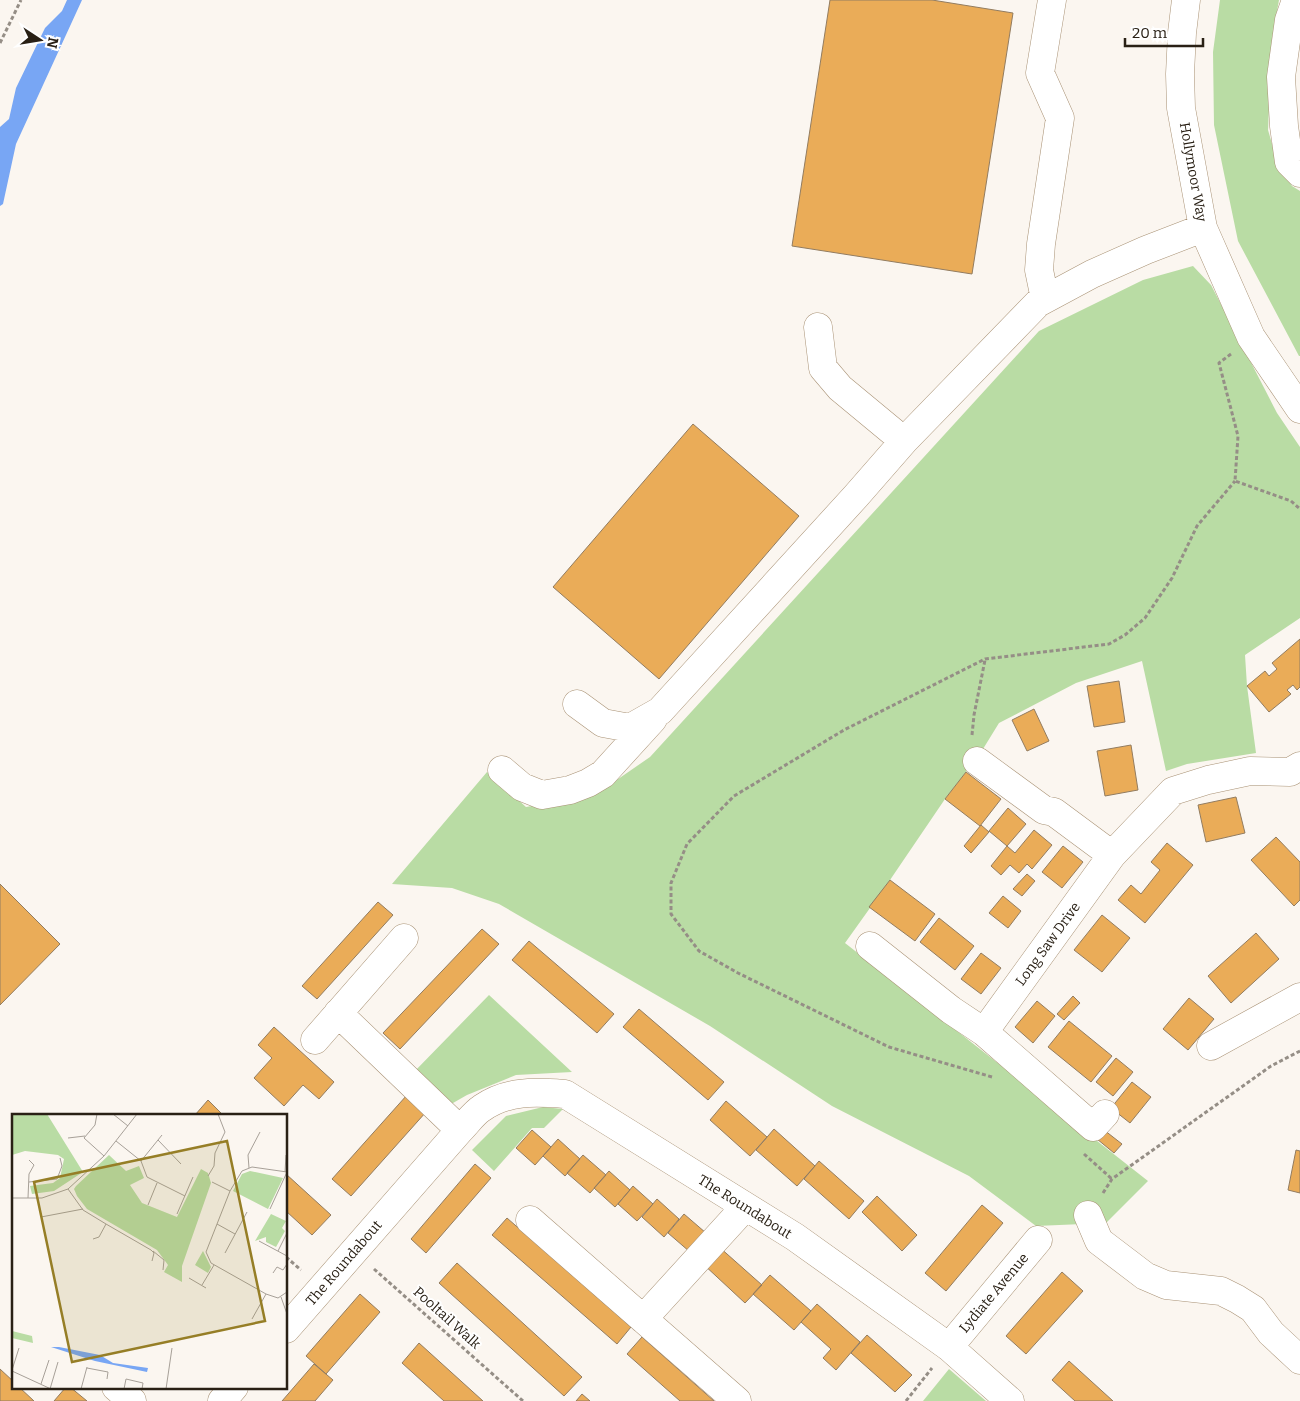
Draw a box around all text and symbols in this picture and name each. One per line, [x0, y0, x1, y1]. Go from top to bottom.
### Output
north arrow [15, 15, 65, 65]
scale bar [1125, 15, 1202, 47]
text: 20 m [1132, 24, 1168, 42]
text: N [43, 36, 62, 50]
street label: Hollymoor Way [1176, 121, 1210, 223]
street label: Long Saw Drive [1012, 899, 1084, 989]
inset map [12, 1114, 288, 1388]
street label: The Roundabout [695, 1171, 795, 1243]
street label: The Roundabout [302, 1217, 386, 1309]
street label: Lydiate Avenue [956, 1250, 1032, 1336]
street label: Pooltail Walk [410, 1283, 484, 1353]

